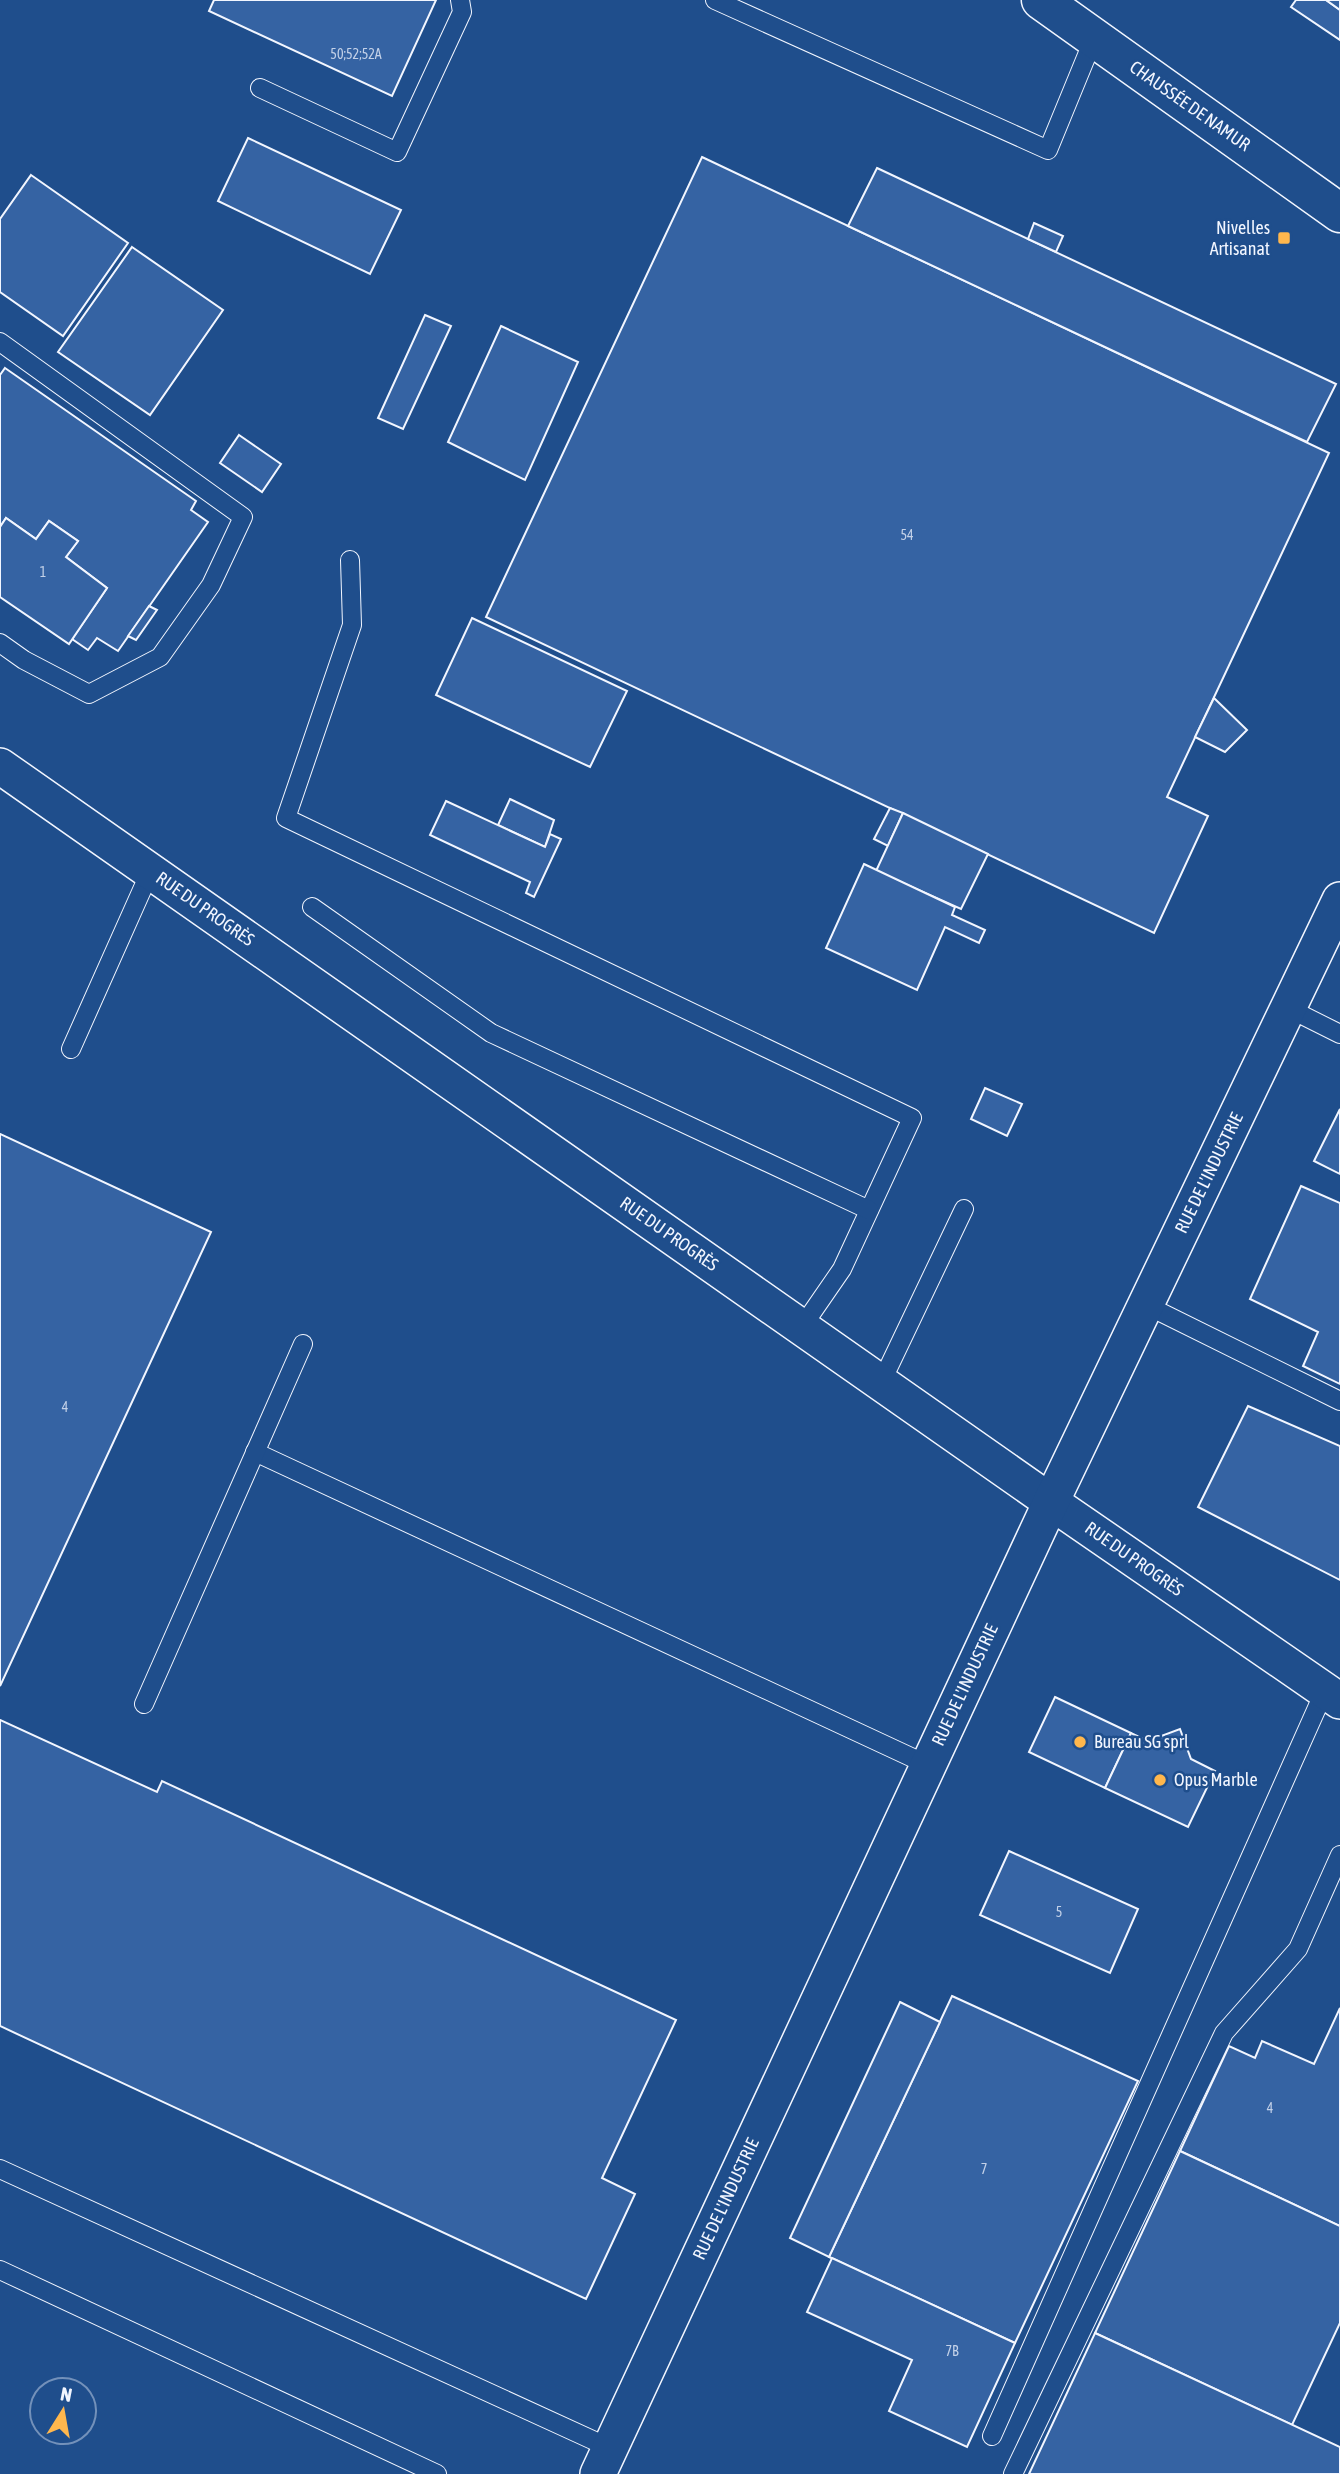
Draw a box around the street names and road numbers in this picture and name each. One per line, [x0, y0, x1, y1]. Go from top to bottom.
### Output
street label: CHAUSSÉE DE NAMUR [1126, 56, 1255, 155]
street label: RUE DU PROGRÈS [152, 867, 259, 950]
street label: RUE DE L'INDUSTRIE [1170, 1109, 1247, 1237]
street label: RUE DU PROGRÈS [616, 1192, 723, 1275]
street label: RUE DU PROGRÈS [1081, 1517, 1188, 1600]
street label: RUE DE L'INDUSTRIE [927, 1620, 1002, 1749]
street label: RUE DE L'INDUSTRIE [688, 2134, 763, 2263]

